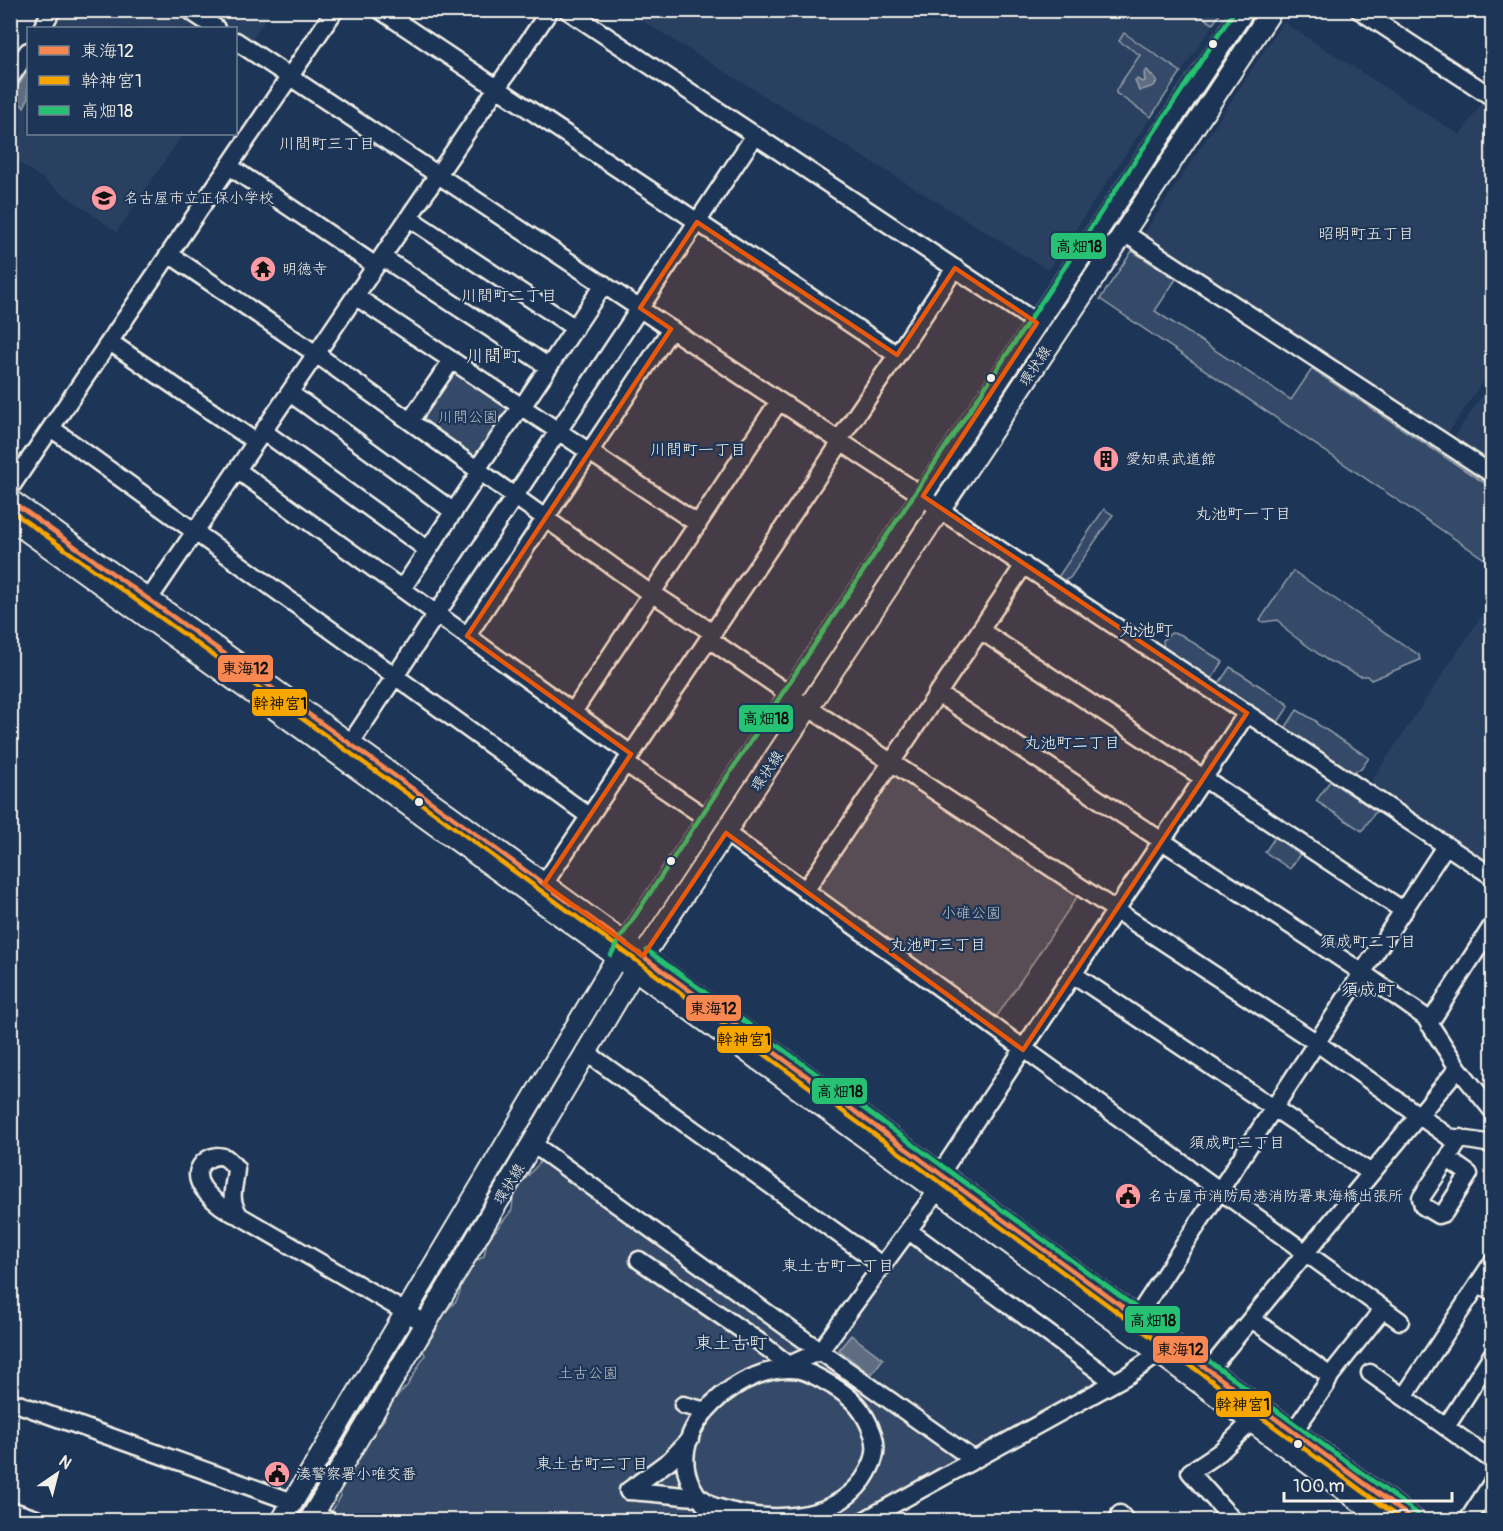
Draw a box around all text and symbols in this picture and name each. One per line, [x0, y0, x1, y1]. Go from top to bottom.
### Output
legend [27, 27, 237, 135]
unlabelled marker [1207, 38, 1219, 50]
text: 東海12 [81, 40, 134, 63]
text: 幹神宮1 [81, 70, 142, 93]
text: 高畑18 [81, 100, 133, 123]
district label: 川間町三丁目 [279, 134, 375, 154]
school or university icon: 名古屋市立正保小学校 [89, 183, 119, 213]
place label: 名古屋市立正保小学校 [124, 189, 274, 208]
district label: 昭明町五丁目 [1318, 224, 1414, 244]
line badge: 高畑18 [1050, 232, 1107, 260]
text: 高畑18 [1056, 237, 1102, 257]
temple icon: 明徳寺 [248, 254, 278, 284]
place label: 明徳寺 [282, 260, 327, 279]
district label: 川間町二丁目 [461, 286, 557, 306]
street label: 環状線 [1015, 342, 1056, 390]
district label: 川間町 [466, 345, 520, 368]
unlabelled marker [985, 372, 997, 384]
park label: 川間公園 [438, 408, 498, 427]
district label: 川間町一丁目 [650, 440, 746, 460]
building icon: 愛知県武道館 [1091, 444, 1121, 474]
place label: 愛知県武道館 [1126, 450, 1216, 469]
district label: 丸池町一丁目 [1195, 504, 1291, 524]
district label: 丸池町 [1119, 619, 1173, 642]
line badge: 東海12 [217, 654, 274, 683]
text: 東海12 [221, 659, 269, 679]
line badge: 幹神宮1 [251, 688, 308, 717]
text: 幹神宮1 [253, 694, 307, 714]
line badge: 高畑18 [738, 704, 794, 733]
text: 高畑18 [743, 709, 789, 729]
district label: 丸池町二丁目 [1024, 733, 1120, 753]
street label: 環状線 [747, 747, 788, 795]
unlabelled marker [413, 796, 425, 808]
unlabelled marker [665, 855, 677, 867]
park label: 小碓公園 [941, 904, 1001, 923]
district label: 須成町二丁目 [1320, 932, 1416, 952]
district label: 丸池町三丁目 [890, 935, 986, 955]
district label: 須成町 [1341, 979, 1395, 1002]
line badge: 東海12 [685, 994, 742, 1022]
text: 東海12 [689, 999, 737, 1019]
line badge: 幹神宮1 [716, 1025, 772, 1054]
text: 幹神宮1 [717, 1030, 771, 1050]
line badge: 高畑18 [811, 1077, 868, 1105]
text: 高畑18 [817, 1082, 863, 1102]
district label: 須成町三丁目 [1189, 1133, 1285, 1153]
street label: 環状線 [490, 1160, 529, 1208]
public building icon: 名古屋市消防局港消防署東海橋出張所 [1113, 1181, 1143, 1211]
place label: 名古屋市消防局港消防署東海橋出張所 [1148, 1187, 1403, 1206]
district label: 東土古町一丁目 [782, 1256, 894, 1276]
line badge: 高畑18 [1124, 1305, 1181, 1334]
text: 高畑18 [1130, 1311, 1176, 1331]
district label: 東土古町 [695, 1332, 767, 1355]
line badge: 東海12 [1152, 1335, 1209, 1364]
text: 東海12 [1156, 1340, 1204, 1360]
park label: 土古公園 [558, 1364, 618, 1383]
line badge: 幹神宮1 [1215, 1390, 1272, 1418]
text: 幹神宮1 [1216, 1395, 1270, 1415]
unlabelled marker [1292, 1438, 1304, 1450]
north arrow [27, 1444, 87, 1504]
text: N [55, 1451, 75, 1474]
district label: 東土古町二丁目 [536, 1454, 648, 1474]
public building icon: 湊警察署小唯交番 [262, 1459, 292, 1489]
place label: 湊警察署小唯交番 [296, 1465, 416, 1484]
scale bar [1284, 1465, 1452, 1503]
text: 100 m [1293, 1475, 1345, 1498]

